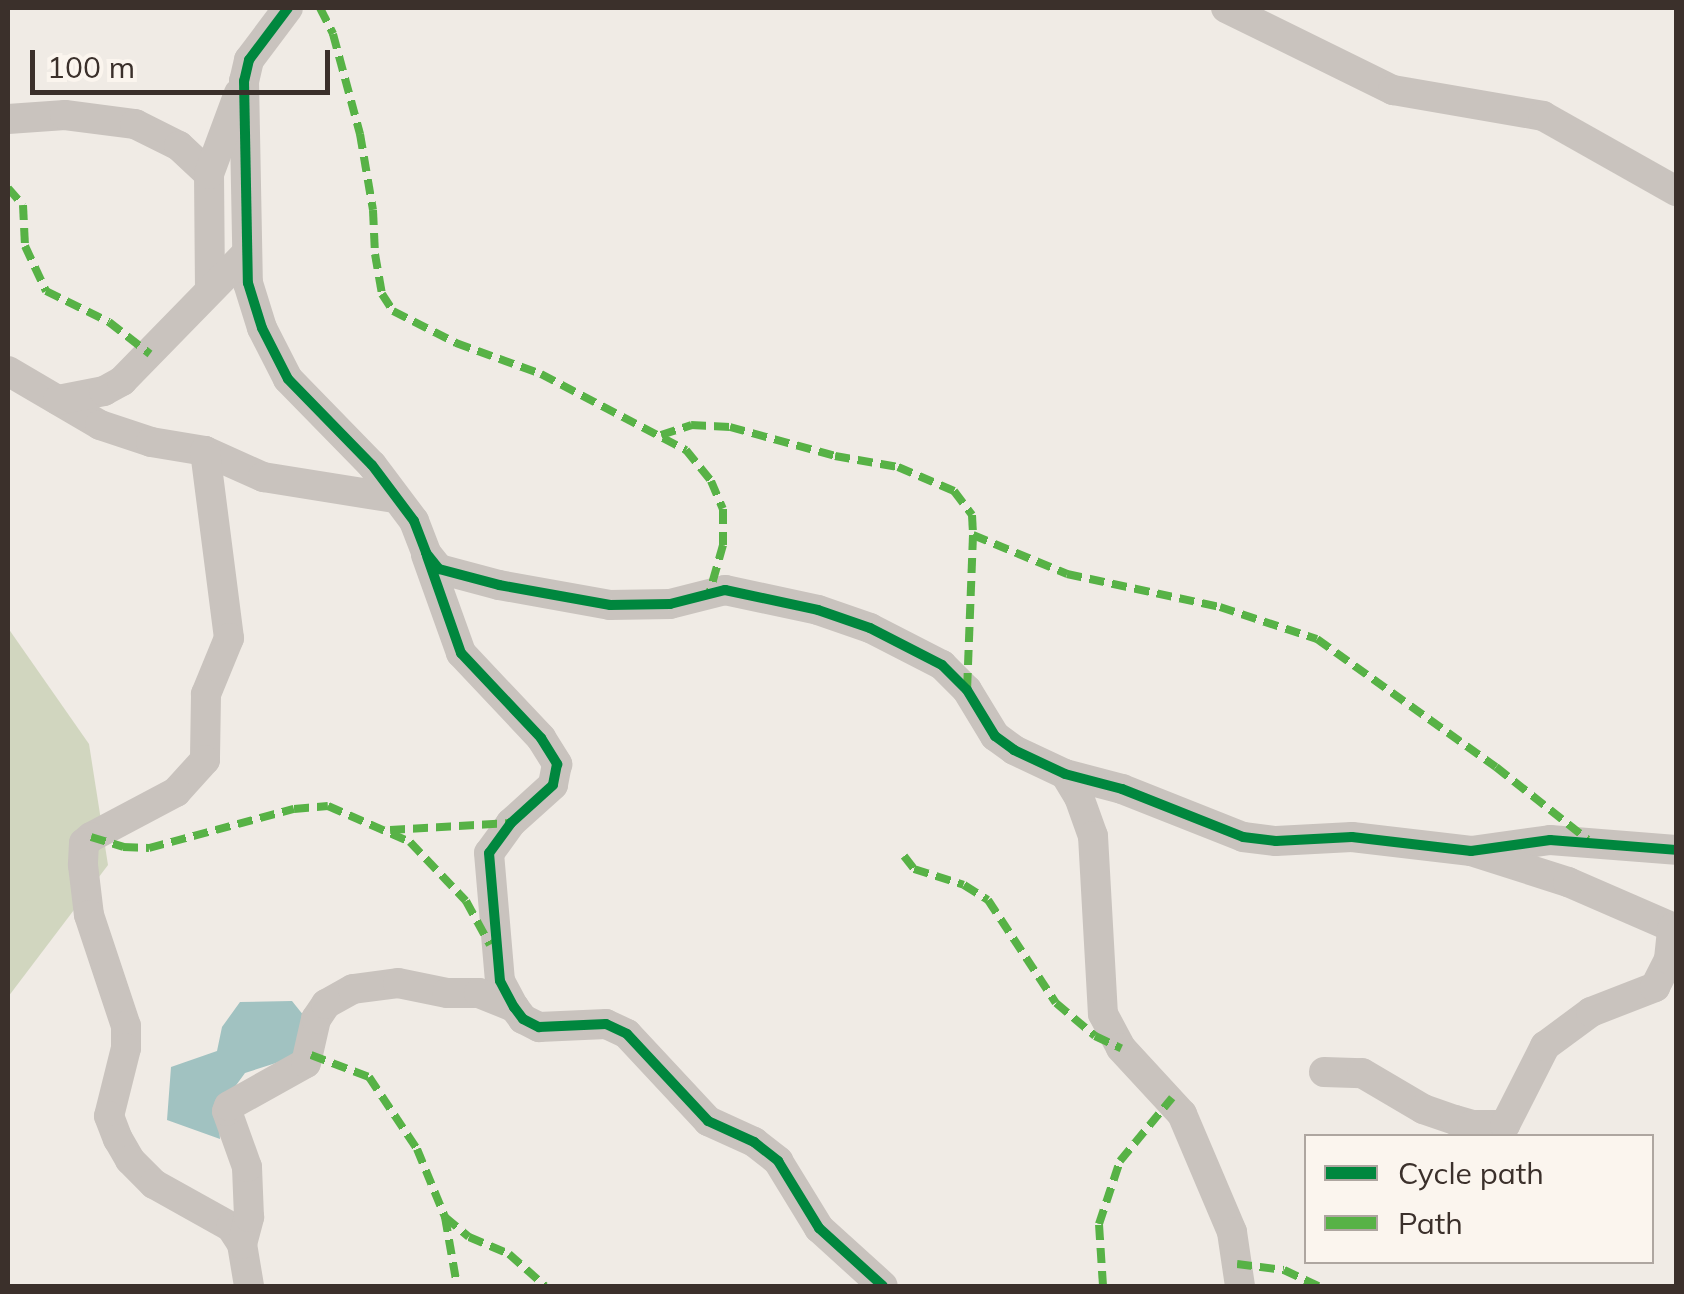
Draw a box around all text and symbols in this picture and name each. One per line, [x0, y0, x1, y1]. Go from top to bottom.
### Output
scale bar [35, 30, 335, 92]
text: 100 m [47, 48, 135, 86]
legend [1304, 1134, 1654, 1264]
text: Cycle path [1398, 1154, 1544, 1192]
text: Path [1398, 1204, 1463, 1242]

